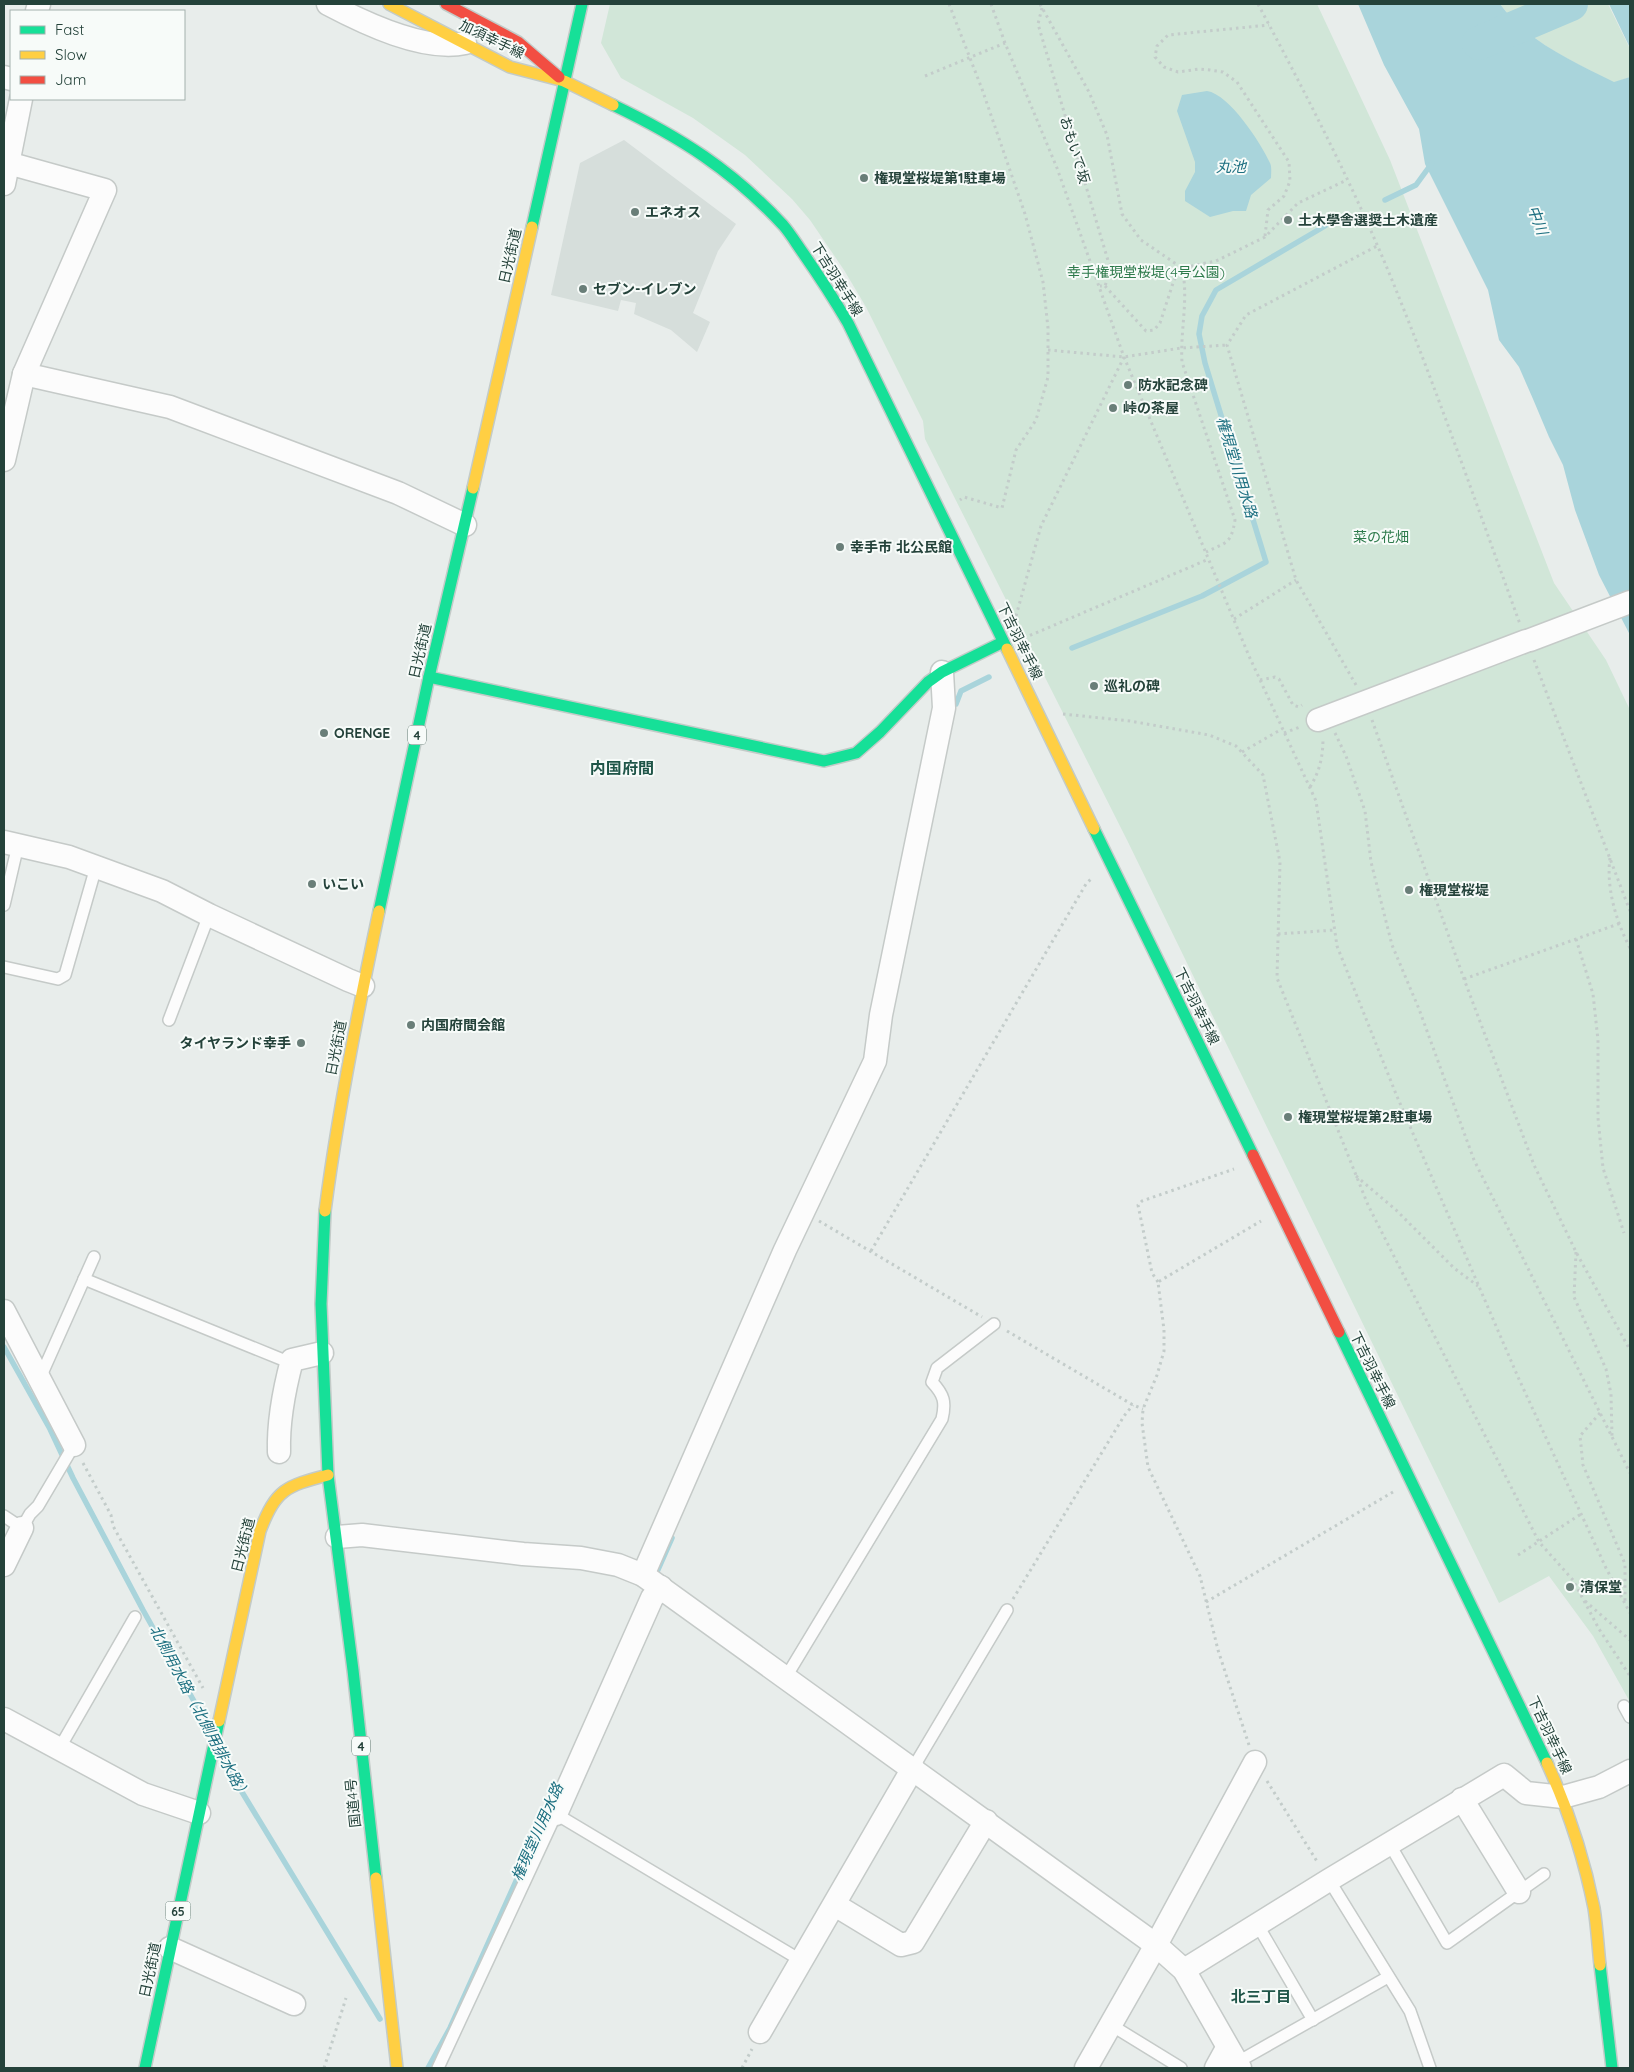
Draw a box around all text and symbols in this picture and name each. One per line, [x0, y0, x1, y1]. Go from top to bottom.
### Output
legend [10, 10, 185, 100]
street label: 加須幸手線 [457, 16, 527, 62]
text: Fast [55, 20, 84, 39]
text: Slow [55, 45, 87, 64]
text: Jam [55, 70, 86, 89]
street label: おもいで坂 [1056, 114, 1094, 186]
water label: 丸池 [1216, 157, 1248, 176]
place label: 権現堂桜堤第1駐車場 [874, 169, 1005, 187]
marker: 権現堂桜堤第1駐車場 [858, 172, 870, 184]
place label: エネオス [645, 203, 701, 221]
water label: 中川 [1524, 203, 1553, 239]
marker: エネオス [629, 206, 641, 218]
place label: 土木學舎選奨土木遺産 [1298, 211, 1438, 229]
marker: 土木學舎選奨土木遺産 [1282, 214, 1294, 226]
street label: 日光街道 [495, 227, 525, 285]
street label: 下吉羽幸手線 [807, 239, 867, 319]
park label: 幸手権現堂桜堤(4号公園) [1067, 263, 1225, 281]
place label: セブン-イレブン [593, 280, 697, 298]
marker: セブン-イレブン [577, 283, 589, 295]
place label: 防水記念碑 [1138, 376, 1208, 394]
marker: 防水記念碑 [1122, 379, 1134, 391]
place label: 峠の茶屋 [1123, 399, 1179, 417]
marker: 峠の茶屋 [1107, 402, 1119, 414]
water label: 権現堂川用水路 [1213, 414, 1262, 522]
park label: 菜の花畑 [1353, 528, 1409, 546]
place label: 幸手市 北公民館 [850, 538, 952, 556]
marker: 幸手市 北公民館 [834, 541, 846, 553]
street label: 下吉羽幸手線 [993, 599, 1047, 683]
street label: 日光街道 [405, 622, 435, 680]
place label: 巡礼の碑 [1104, 677, 1160, 695]
marker: 巡礼の碑 [1088, 680, 1100, 692]
place label: ORENGE [334, 724, 390, 742]
road number: 4 [408, 726, 426, 744]
marker: ORENGE [318, 727, 330, 739]
district label: 内国府間 [590, 758, 654, 778]
place label: いこい [322, 875, 364, 893]
marker: いこい [306, 878, 318, 890]
place label: 権現堂桜堤 [1419, 881, 1489, 899]
marker: 権現堂桜堤 [1403, 884, 1415, 896]
street label: 下吉羽幸手線 [1170, 964, 1224, 1048]
place label: 内国府間会館 [421, 1016, 505, 1034]
street label: 日光街道 [322, 1019, 350, 1077]
marker: 内国府間会館 [405, 1019, 417, 1031]
place label: タイヤランド幸手 [179, 1034, 291, 1052]
marker: タイヤランド幸手 [295, 1037, 307, 1049]
place label: 権現堂桜堤第2駐車場 [1298, 1108, 1432, 1126]
marker: 権現堂桜堤第2駐車場 [1282, 1111, 1294, 1123]
street label: 下吉羽幸手線 [1346, 1328, 1400, 1412]
street label: 日光街道 [227, 1516, 259, 1574]
place label: 清保堂 [1580, 1578, 1622, 1596]
marker: 清保堂 [1564, 1581, 1576, 1593]
water label: 北側用水路（北側用排水路） [146, 1621, 254, 1803]
street label: 下吉羽幸手線 [1524, 1693, 1576, 1777]
road number: 4 [352, 1736, 370, 1755]
street label: 国道4号 [341, 1777, 365, 1829]
water label: 権現堂川用水路 [507, 1778, 568, 1884]
road number: 65 [166, 1902, 190, 1920]
street label: 日光街道 [135, 1941, 165, 1999]
district label: 北三丁目 [1231, 1987, 1291, 2006]

